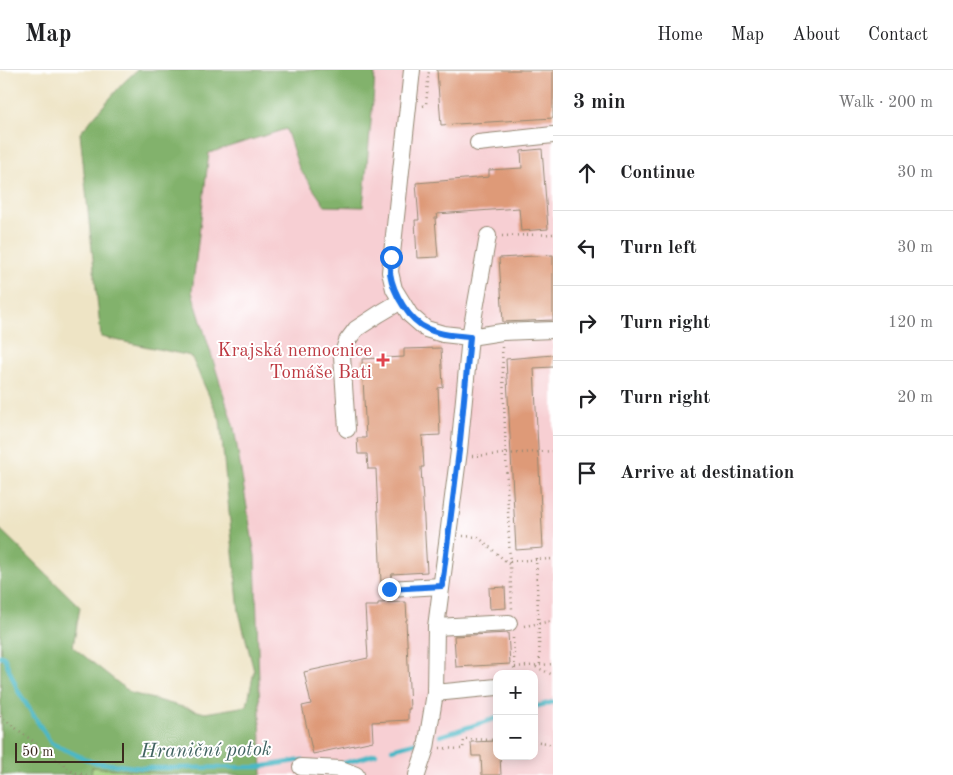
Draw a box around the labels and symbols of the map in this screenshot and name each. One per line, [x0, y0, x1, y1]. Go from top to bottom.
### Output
route start [380, 246, 403, 269]
place label: Krajská nemocnice Tomáše Bati [217, 342, 372, 383]
marker: Krajská nemocnice Tomáše Bati [376, 353, 390, 367]
route end [378, 578, 401, 601]
scale bar [15, 740, 124, 763]
water label: Hraniční potok [139, 740, 272, 762]

